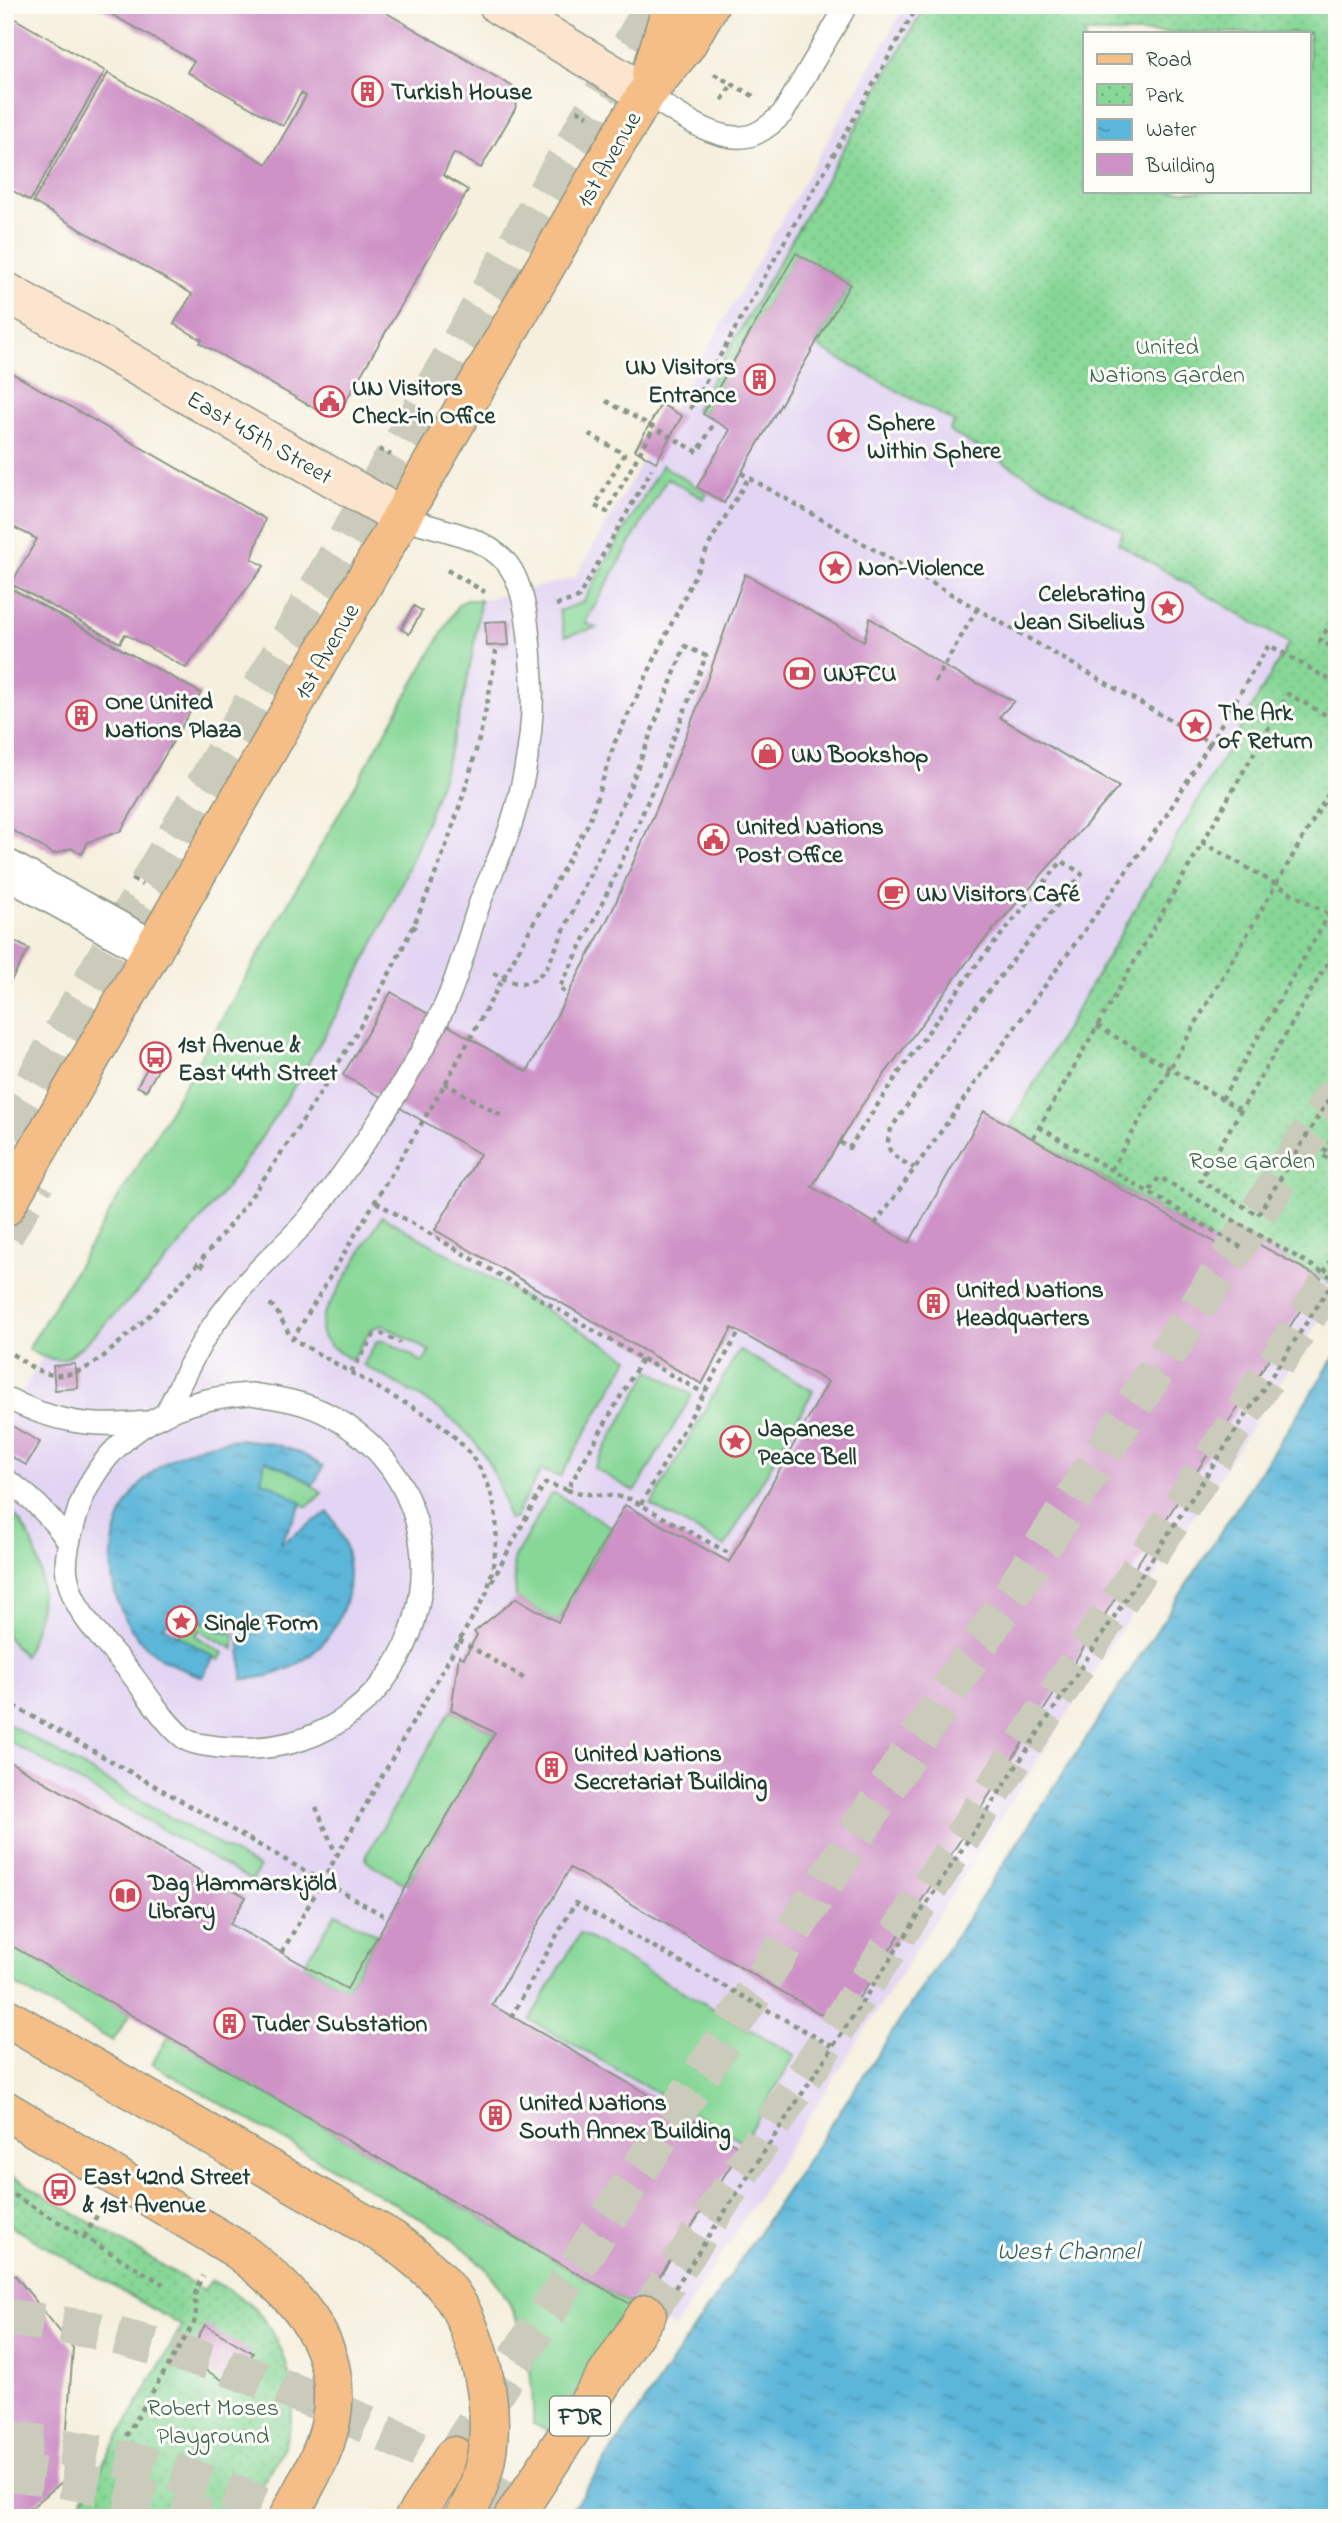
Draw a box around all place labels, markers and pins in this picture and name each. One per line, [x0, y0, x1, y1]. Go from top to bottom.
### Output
building icon: Turkish House [351, 74, 385, 108]
place label: Turkish House [391, 76, 533, 111]
place label: UN Visitors Entrance [625, 351, 737, 414]
building icon: UN Visitors Entrance [742, 363, 776, 397]
place label: UN Visitors Check-in Office [352, 372, 497, 435]
public building icon: UN Visitors Check-in Office [312, 384, 346, 418]
place label: Sphere Within Sphere [867, 407, 1002, 470]
place icon: Sphere Within Sphere [827, 419, 861, 453]
place icon: Non-Violence [818, 550, 852, 584]
place label: Non-Violence [858, 552, 985, 587]
place label: Celebrating Jean Sibelius [1014, 578, 1145, 641]
place icon: Celebrating Jean Sibelius [1151, 590, 1185, 624]
bank icon: UNFCU [783, 656, 817, 690]
place label: UNFCU [823, 658, 896, 693]
place label: One United Nations Plaza [105, 686, 242, 749]
place label: The Ark of Return [1218, 697, 1313, 760]
building icon: One United Nations Plaza [65, 698, 99, 732]
place icon: The Ark of Return [1178, 709, 1212, 743]
shop icon: UN Bookshop [751, 737, 785, 771]
place label: UN Bookshop [791, 739, 928, 774]
place label: United Nations Post Office [736, 811, 884, 874]
public building icon: United Nations Post Office [696, 823, 730, 857]
cafe icon: UN Visitors Café [876, 876, 910, 910]
place label: UN Visitors Café [916, 878, 1081, 913]
place label: 1st Avenue & East 44th Street [178, 1029, 338, 1092]
bus stop icon: 1st Avenue & East 44th Street [138, 1041, 172, 1075]
place label: United Nations Headquarters [956, 1274, 1104, 1337]
building icon: United Nations Headquarters [916, 1286, 950, 1320]
place label: Japanese Peace Bell [758, 1413, 857, 1476]
place icon: Japanese Peace Bell [718, 1425, 752, 1459]
place icon: Single Form [164, 1605, 198, 1639]
place label: Single Form [204, 1607, 318, 1643]
place label: United Nations Secretariat Building [574, 1738, 768, 1802]
building icon: United Nations Secretariat Building [534, 1750, 568, 1784]
place label: Dag Hammarskjöld Library [147, 1867, 337, 1931]
library icon: Dag Hammarskjöld Library [108, 1879, 142, 1913]
building icon: Tuder Substation [212, 2006, 246, 2040]
place label: Tuder Substation [252, 2008, 427, 2043]
place label: United Nations South Annex Building [519, 2087, 731, 2151]
building icon: United Nations South Annex Building [479, 2099, 513, 2133]
place label: East 42nd Street & 1st Avenue [82, 2161, 251, 2224]
bus stop icon: East 42nd Street & 1st Avenue [43, 2173, 77, 2207]

